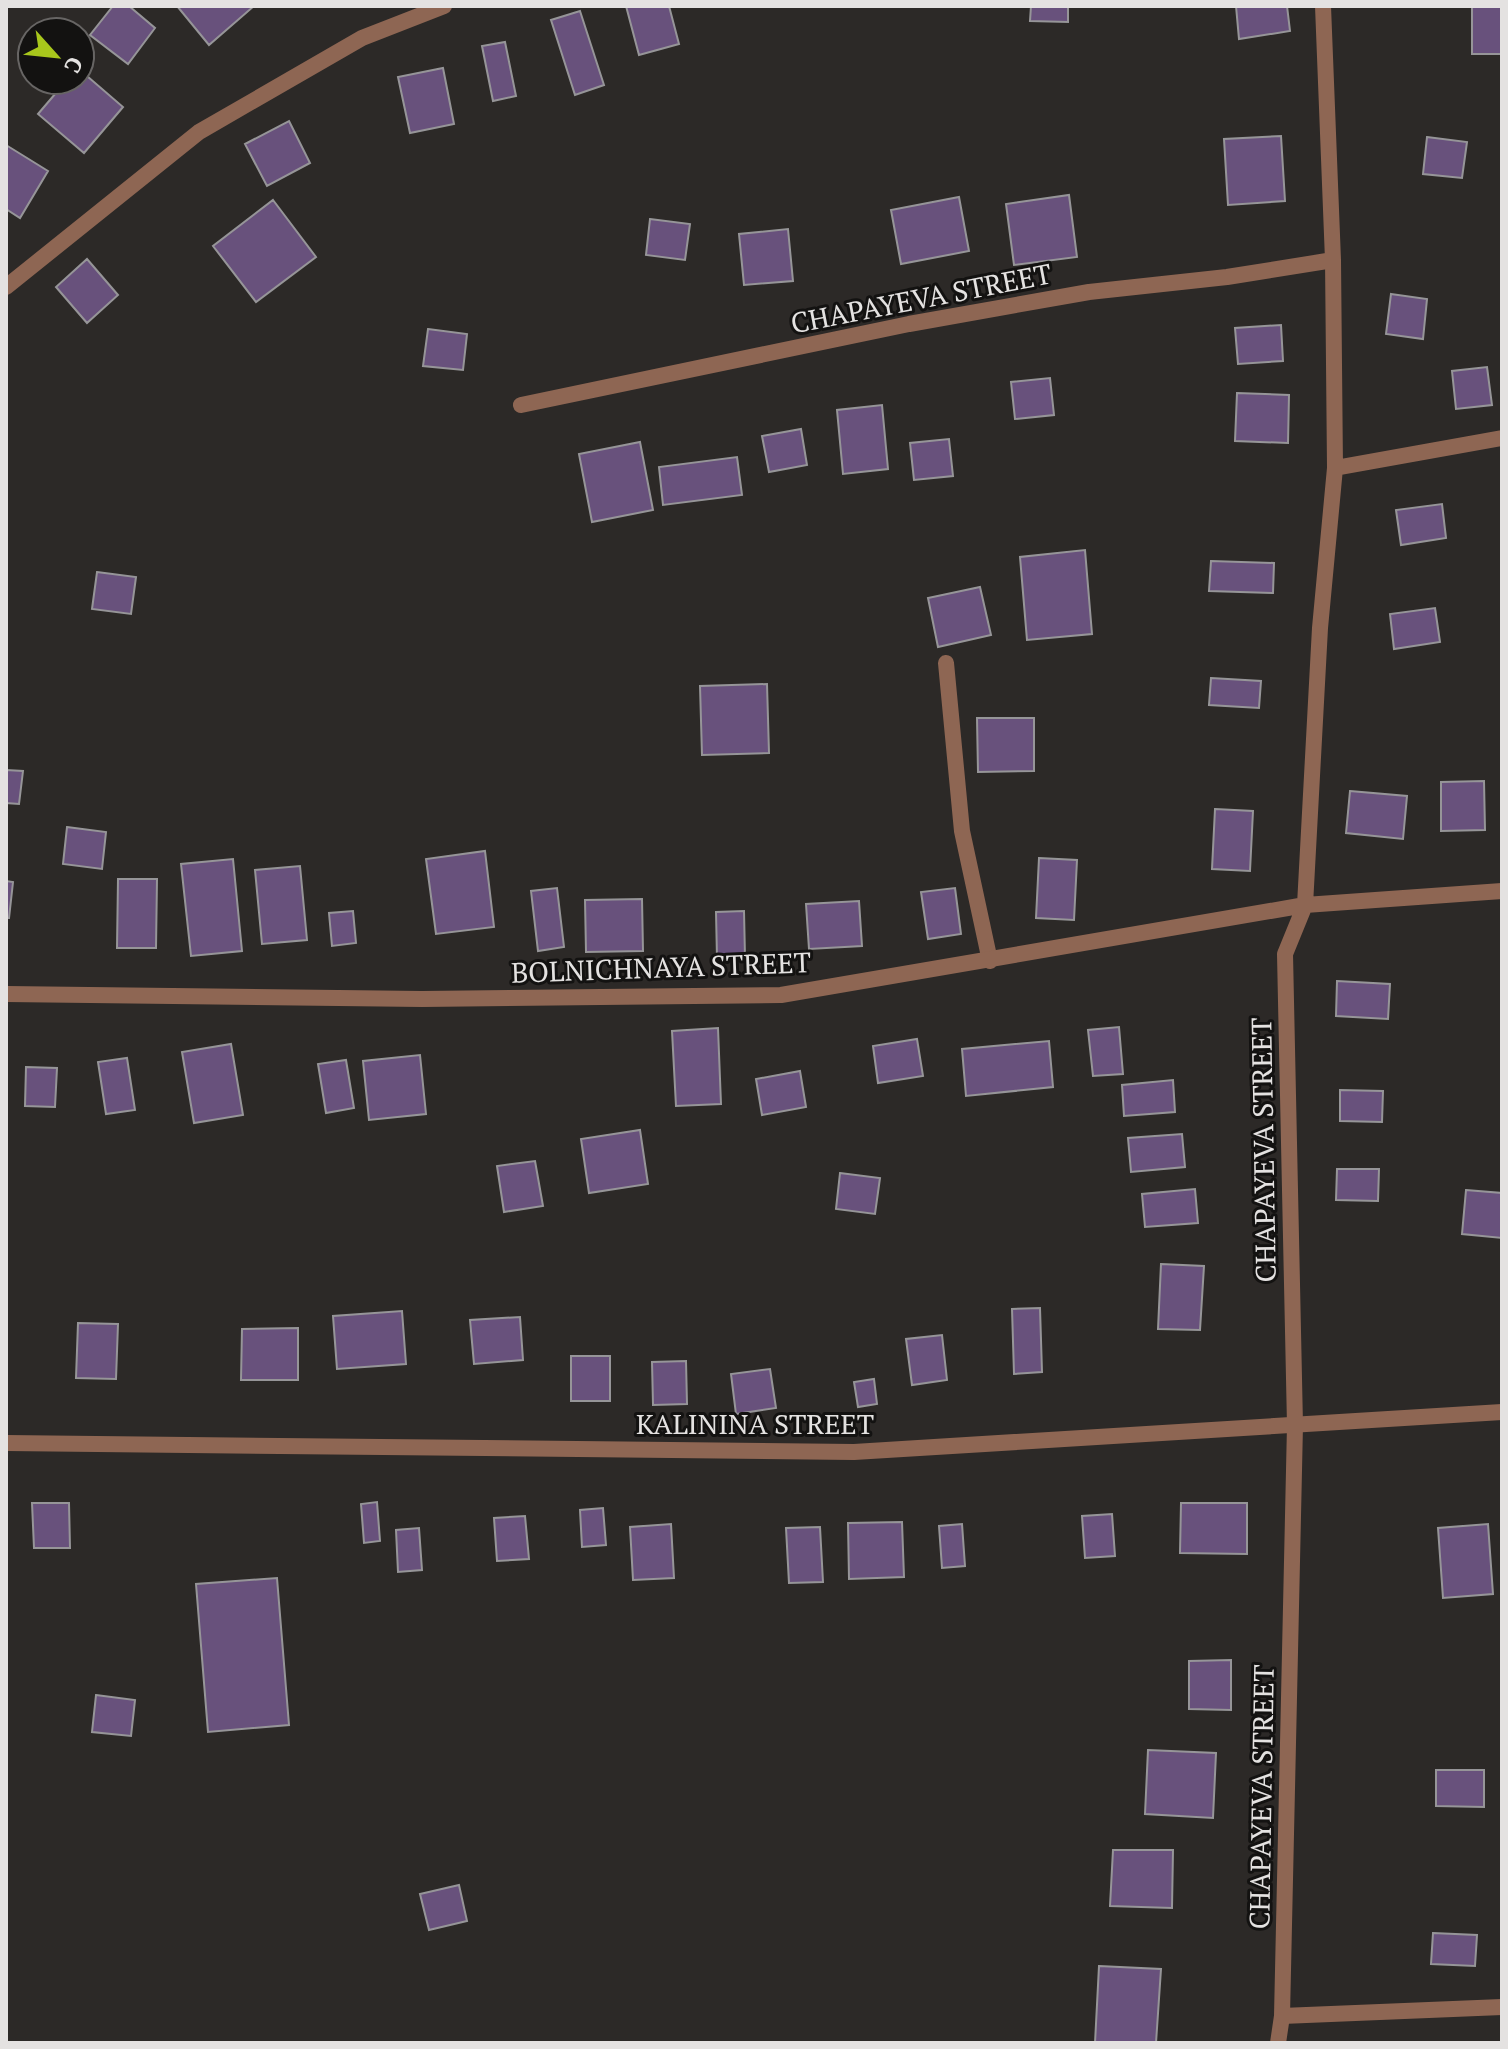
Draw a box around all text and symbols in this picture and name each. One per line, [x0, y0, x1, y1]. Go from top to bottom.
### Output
north arrow [16, 16, 96, 96]
text: С [58, 52, 90, 78]
street label: CHAPAYEVA STREET [787, 255, 1055, 341]
street label: BOLNICHNAYA STREET [510, 943, 812, 991]
street label: CHAPAYEVA STREET [1242, 1017, 1284, 1283]
street label: KALININA STREET [636, 1405, 874, 1442]
street label: CHAPAYEVA STREET [1240, 1664, 1282, 1930]

